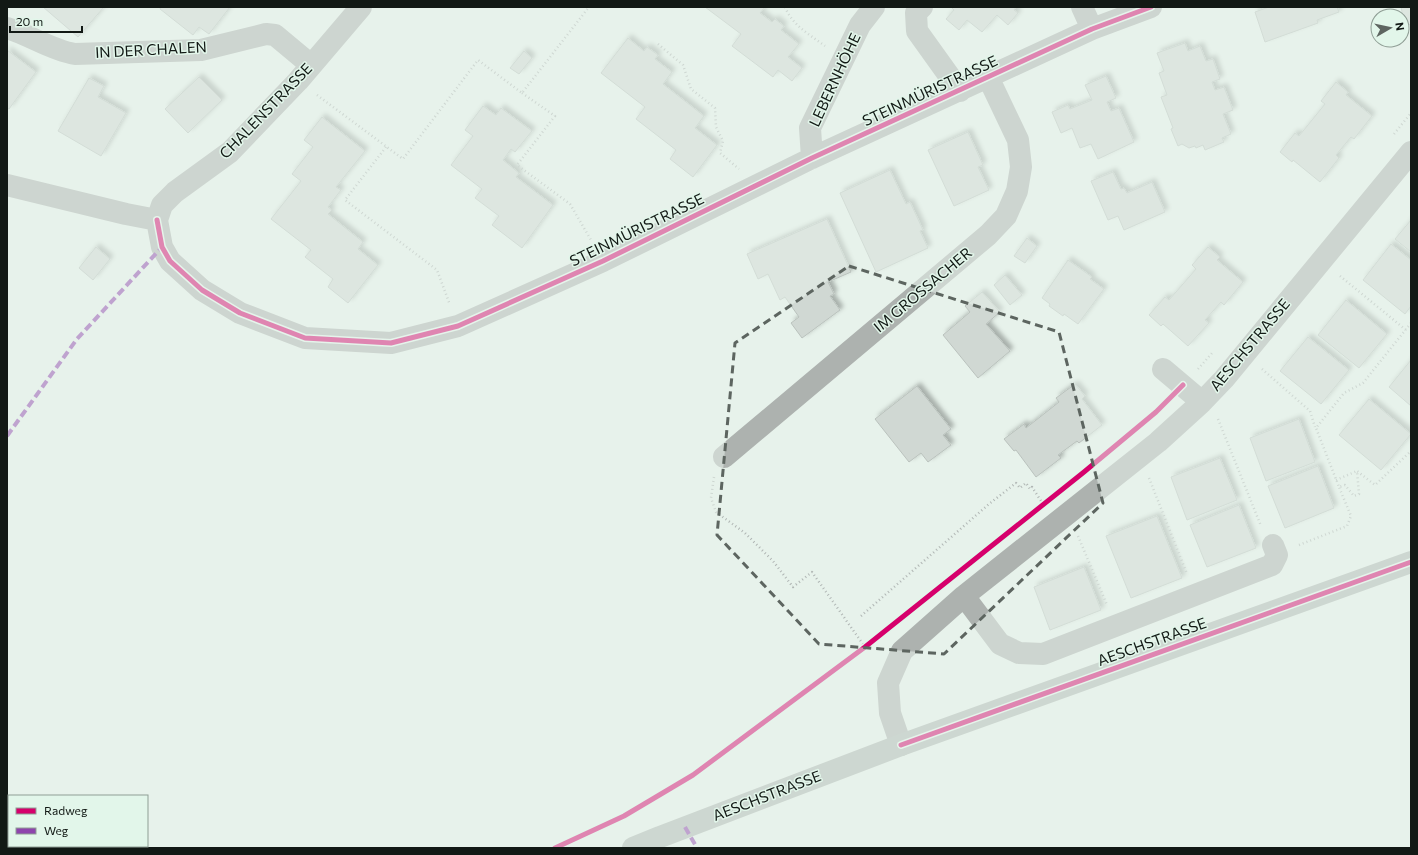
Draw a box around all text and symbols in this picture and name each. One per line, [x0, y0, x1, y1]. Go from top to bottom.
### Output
scale bar [10, 8, 82, 34]
north arrow [1370, 8, 1410, 48]
text: 20 m [16, 14, 43, 28]
text: N [1393, 21, 1407, 31]
street label: LEBERNHÖHE [805, 30, 864, 129]
street label: IN DER CHALEN [95, 37, 207, 61]
street label: STEINMÜRISTRASSE [859, 51, 1000, 129]
street label: CHALENSTRASSE [215, 59, 316, 162]
street label: STEINMÜRISTRASSE [566, 189, 707, 269]
street label: IM GROSSACHER [870, 243, 975, 335]
street label: AESCHSTRASSE [1205, 295, 1293, 394]
street label: AESCHSTRASSE [1095, 613, 1209, 669]
street label: AESCHSTRASSE [710, 766, 823, 824]
legend [8, 795, 148, 847]
text: Radweg [44, 803, 88, 817]
text: Weg [44, 823, 69, 837]

